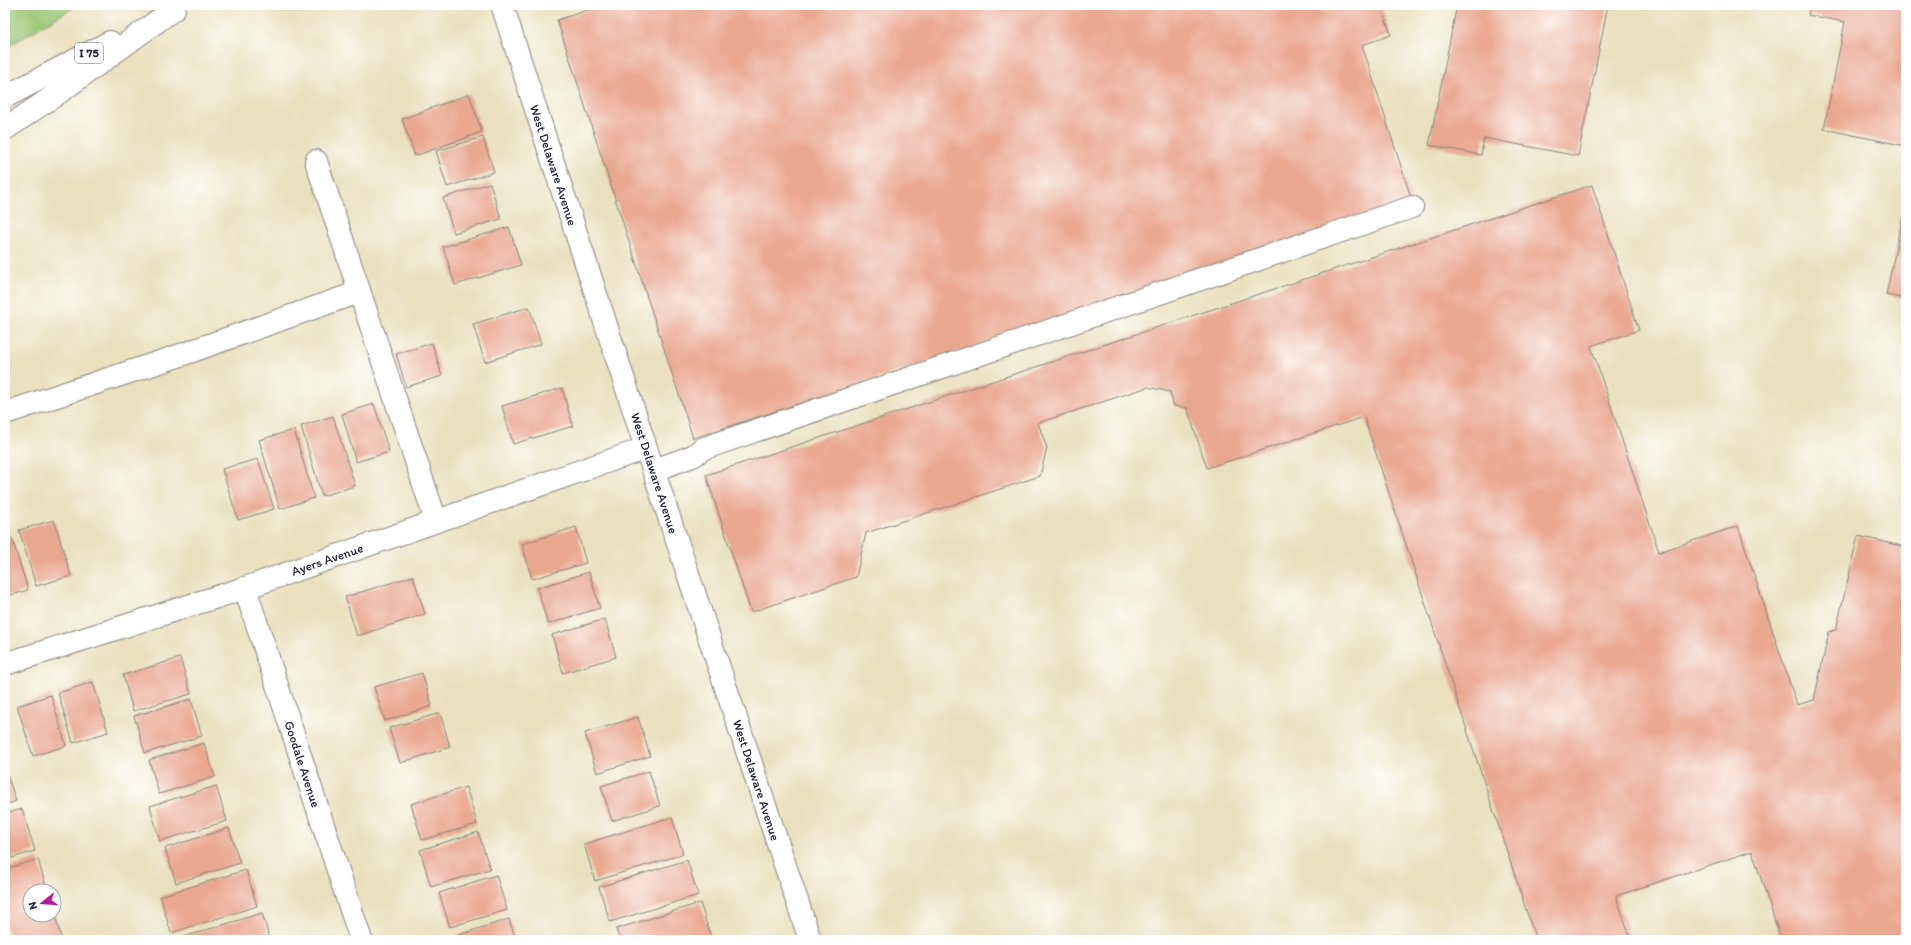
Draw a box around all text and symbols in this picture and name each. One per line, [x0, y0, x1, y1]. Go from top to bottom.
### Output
road number: I 75 [75, 43, 103, 63]
street label: West Delaware Avenue [527, 103, 580, 227]
street label: West Delaware Avenue [628, 411, 681, 535]
street label: Ayers Avenue [289, 540, 365, 579]
street label: West Delaware Avenue [730, 718, 783, 842]
street label: Goodale Avenue [281, 719, 324, 809]
north arrow [22, 883, 62, 923]
text: N [26, 900, 40, 911]

